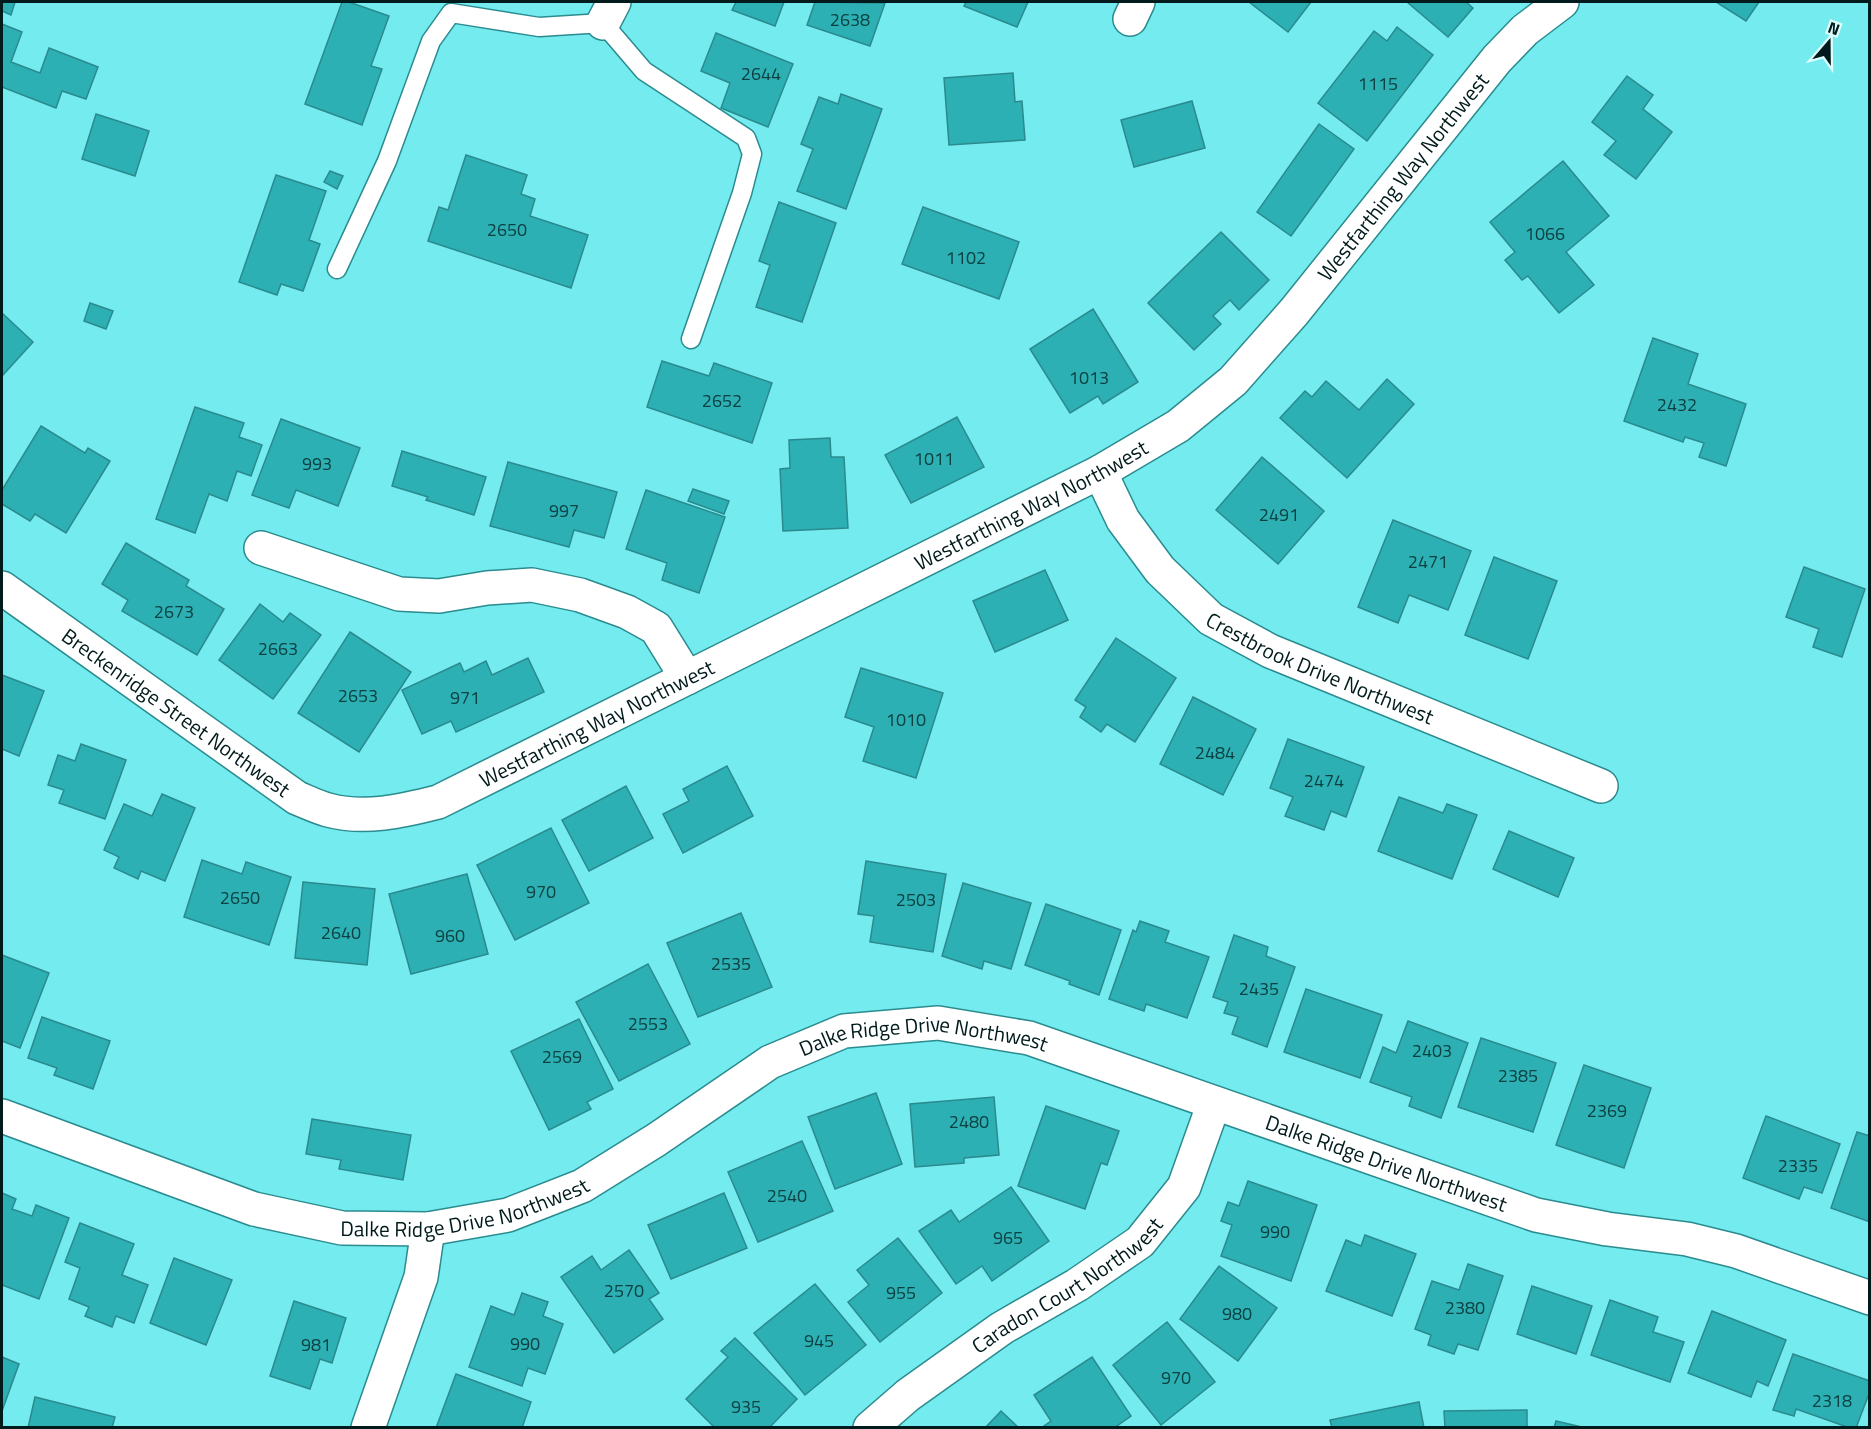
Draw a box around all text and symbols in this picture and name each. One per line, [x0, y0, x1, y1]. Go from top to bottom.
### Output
house number: 2638 [830, 6, 870, 33]
north arrow [1799, 12, 1859, 72]
text: N [1825, 15, 1843, 41]
house number: 2644 [741, 60, 781, 87]
street label: Westfarthing Way Northwest [1309, 65, 1497, 288]
house number: 1115 [1358, 70, 1398, 97]
house number: 2650 [487, 216, 527, 243]
house number: 1066 [1525, 220, 1565, 247]
house number: 1102 [946, 244, 986, 271]
house number: 1013 [1069, 364, 1109, 391]
house number: 2652 [702, 387, 742, 414]
house number: 2432 [1657, 391, 1697, 418]
street label: Westfarthing Way Northwest [908, 431, 1154, 578]
house number: 1011 [914, 445, 954, 472]
house number: 993 [302, 450, 332, 477]
house number: 997 [549, 497, 579, 524]
house number: 2491 [1259, 501, 1299, 528]
house number: 2471 [1408, 548, 1448, 575]
house number: 2673 [154, 598, 194, 625]
street label: Crestbrook Drive Northwest [1200, 603, 1440, 732]
street label: Breckenridge Street Northwest [55, 620, 298, 805]
house number: 2663 [258, 635, 298, 662]
street label: Westfarthing Way Northwest [474, 651, 720, 795]
house number: 2653 [338, 682, 378, 709]
house number: 971 [450, 684, 480, 711]
house number: 1010 [886, 706, 926, 733]
house number: 2484 [1195, 739, 1235, 766]
house number: 2474 [1304, 767, 1344, 794]
house number: 970 [526, 878, 556, 905]
house number: 2650 [220, 884, 260, 911]
house number: 2503 [896, 886, 936, 913]
house number: 2640 [321, 919, 361, 946]
house number: 960 [435, 922, 465, 949]
house number: 2535 [711, 950, 751, 977]
house number: 2435 [1239, 975, 1279, 1002]
street label: Dalke Ridge Drive Northwest [794, 1007, 1053, 1064]
house number: 2553 [628, 1010, 668, 1037]
house number: 2403 [1412, 1037, 1452, 1064]
house number: 2569 [542, 1043, 582, 1070]
house number: 2385 [1498, 1062, 1538, 1089]
house number: 2369 [1587, 1097, 1627, 1124]
street label: Dalke Ridge Drive Northwest [1261, 1106, 1512, 1220]
house number: 2480 [949, 1108, 989, 1135]
house number: 2335 [1778, 1152, 1818, 1179]
street label: Dalke Ridge Drive Northwest [340, 1169, 596, 1246]
house number: 2540 [767, 1182, 807, 1209]
street label: Caradon Court Northwest [965, 1210, 1170, 1361]
house number: 990 [1260, 1218, 1290, 1245]
house number: 965 [993, 1224, 1023, 1251]
house number: 2570 [604, 1277, 644, 1304]
house number: 955 [886, 1279, 916, 1306]
house number: 2380 [1445, 1294, 1485, 1321]
house number: 980 [1222, 1300, 1252, 1327]
house number: 945 [804, 1327, 834, 1354]
house number: 990 [510, 1330, 540, 1357]
house number: 981 [301, 1331, 331, 1358]
house number: 970 [1161, 1364, 1191, 1391]
house number: 2318 [1812, 1387, 1852, 1414]
house number: 935 [731, 1393, 761, 1420]

